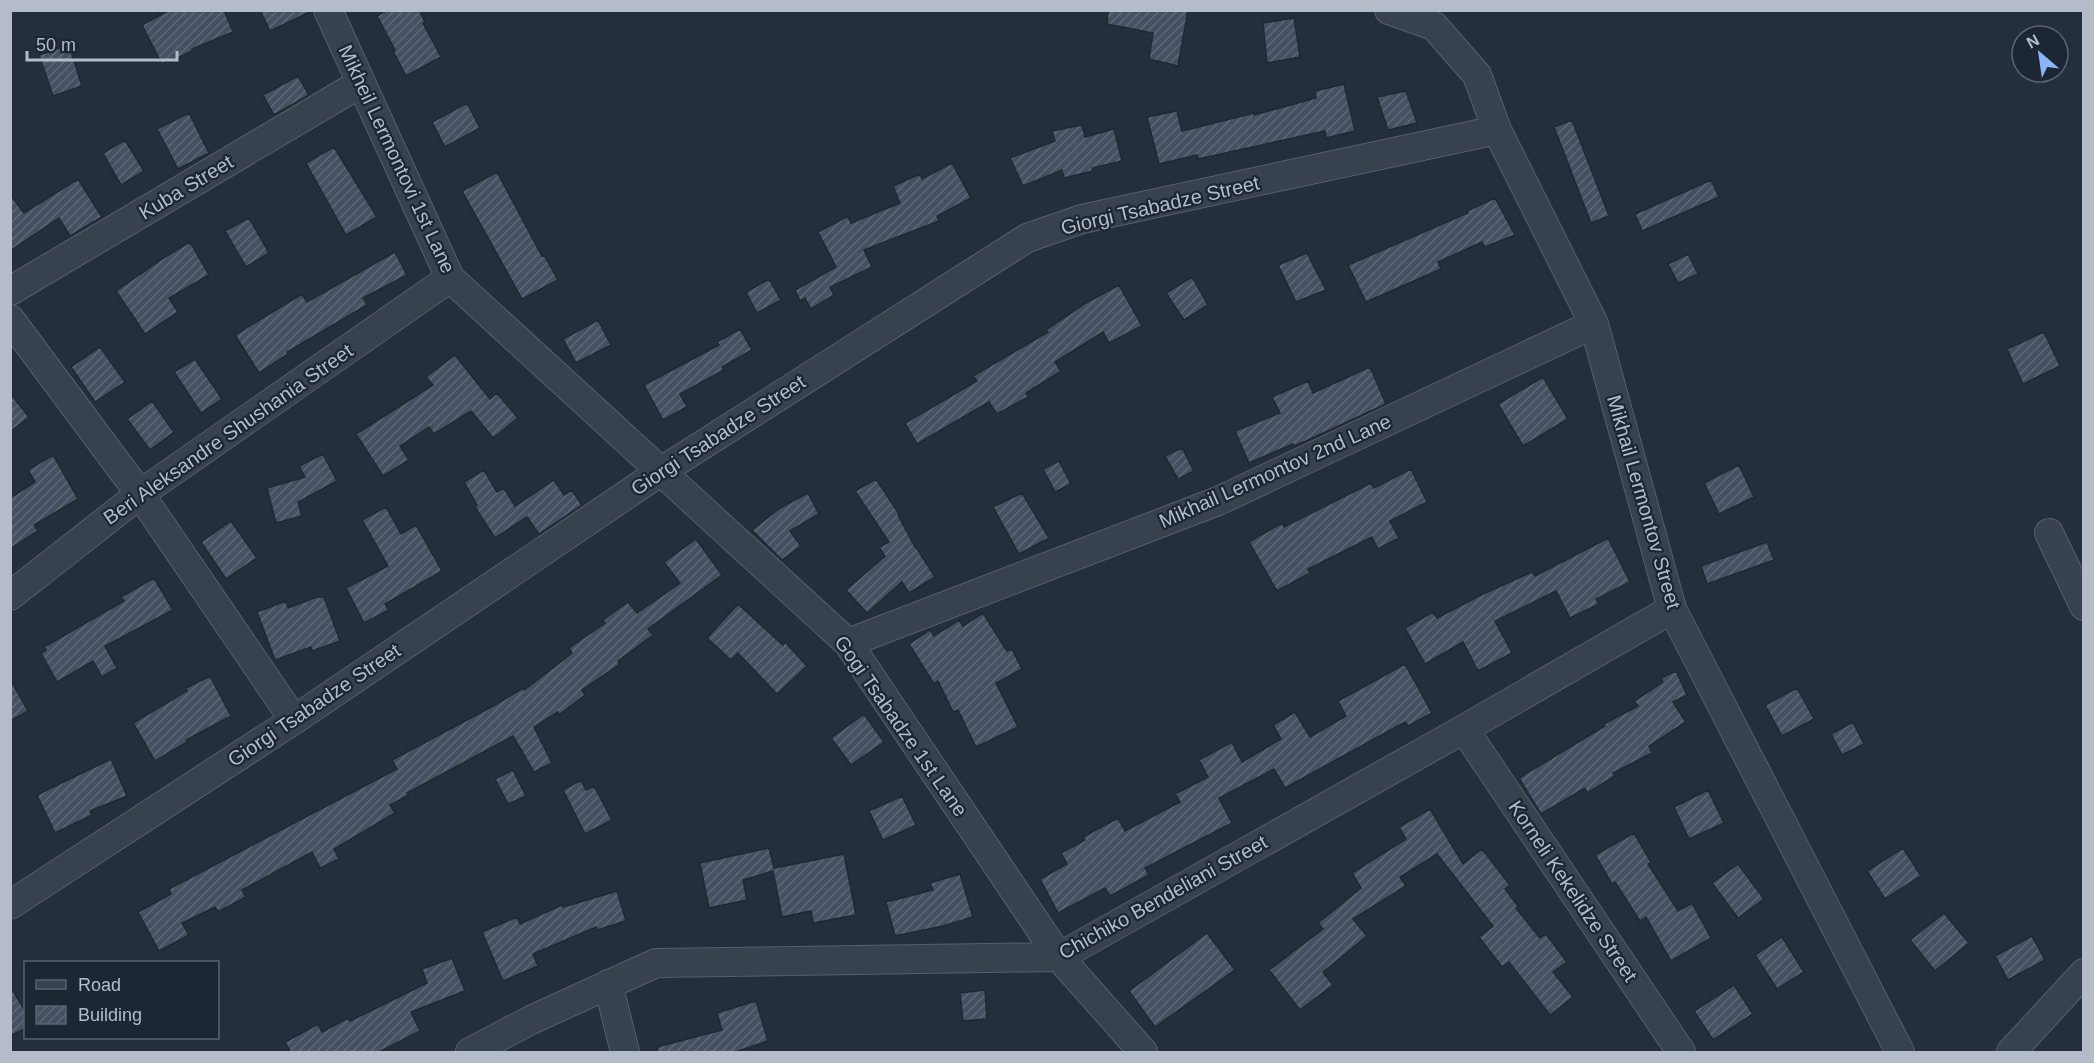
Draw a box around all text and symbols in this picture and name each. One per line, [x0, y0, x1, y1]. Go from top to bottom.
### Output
scale bar [27, 24, 177, 62]
north arrow [2010, 24, 2070, 84]
text: N [2024, 31, 2042, 52]
text: 50 m [36, 35, 76, 55]
street label: Mikheil Lermontovi 1st Lane [334, 42, 460, 276]
street label: Kuba Street [135, 150, 237, 224]
street label: Giorgi Tsabadze Street [1059, 171, 1262, 239]
street label: Beri Aleksandre Shushania Street [99, 339, 357, 529]
street label: Giorgi Tsabadze Street [627, 370, 810, 500]
street label: Mikhail Lermontov Street [1603, 393, 1685, 612]
street label: Mikhail Lermontov 2nd Lane [1156, 410, 1394, 532]
street label: Gogi Tsabadze 1st Lane [830, 631, 972, 821]
street label: Giorgi Tsabadze Street [224, 639, 405, 771]
street label: Korneli Kekelidze Street [1504, 796, 1642, 986]
street label: Chichiko Bendeliani Street [1055, 830, 1271, 963]
legend [24, 961, 219, 1039]
text: Road [78, 975, 121, 995]
text: Building [78, 1005, 142, 1025]

